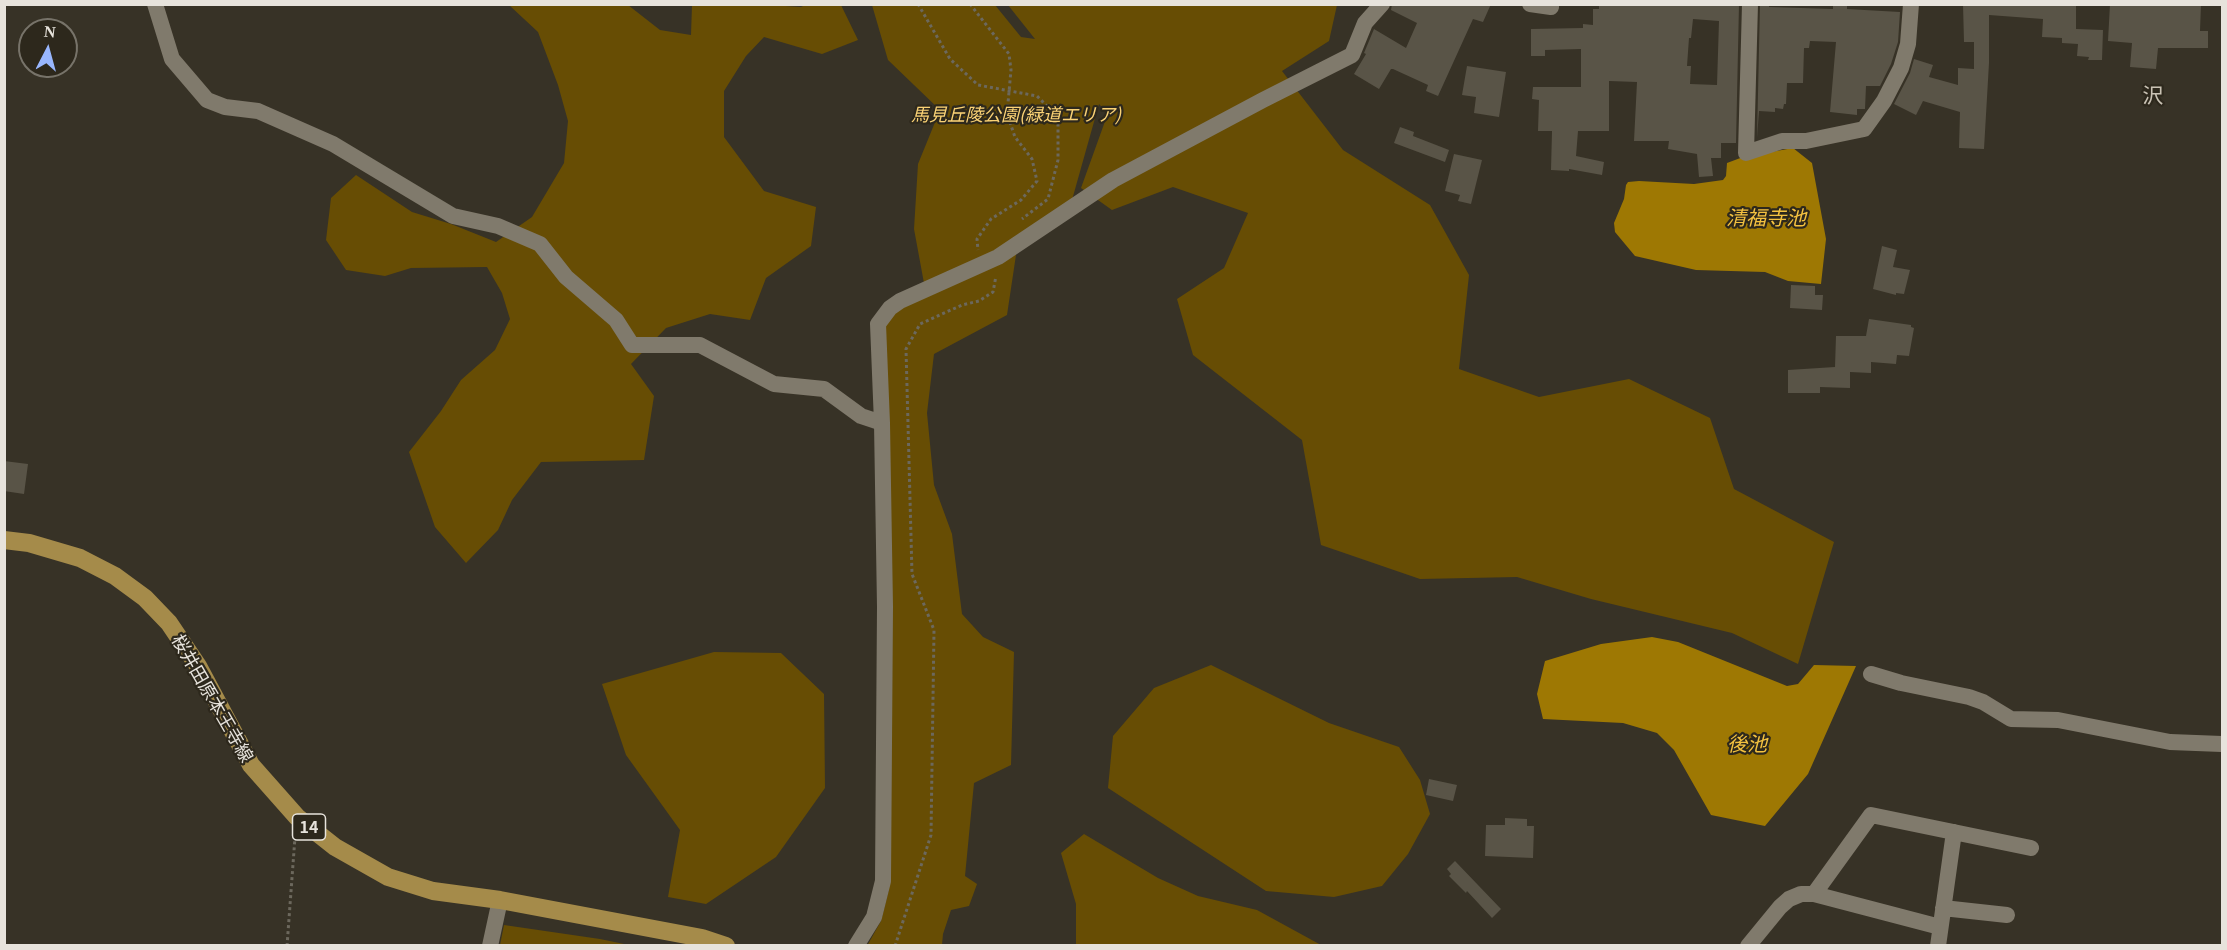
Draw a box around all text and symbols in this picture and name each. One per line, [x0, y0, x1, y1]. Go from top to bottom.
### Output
north arrow [18, 18, 78, 78]
text: N [43, 23, 56, 41]
district label: 沢 [2143, 82, 2163, 108]
park label: 馬見丘陵公園(緑道エリア) [911, 103, 1121, 125]
water label: 清福寺池 [1726, 205, 1806, 229]
street label: 桜井田原本王寺線 [168, 630, 258, 766]
water label: 後池 [1727, 731, 1767, 755]
road number: 14 [292, 814, 326, 840]

